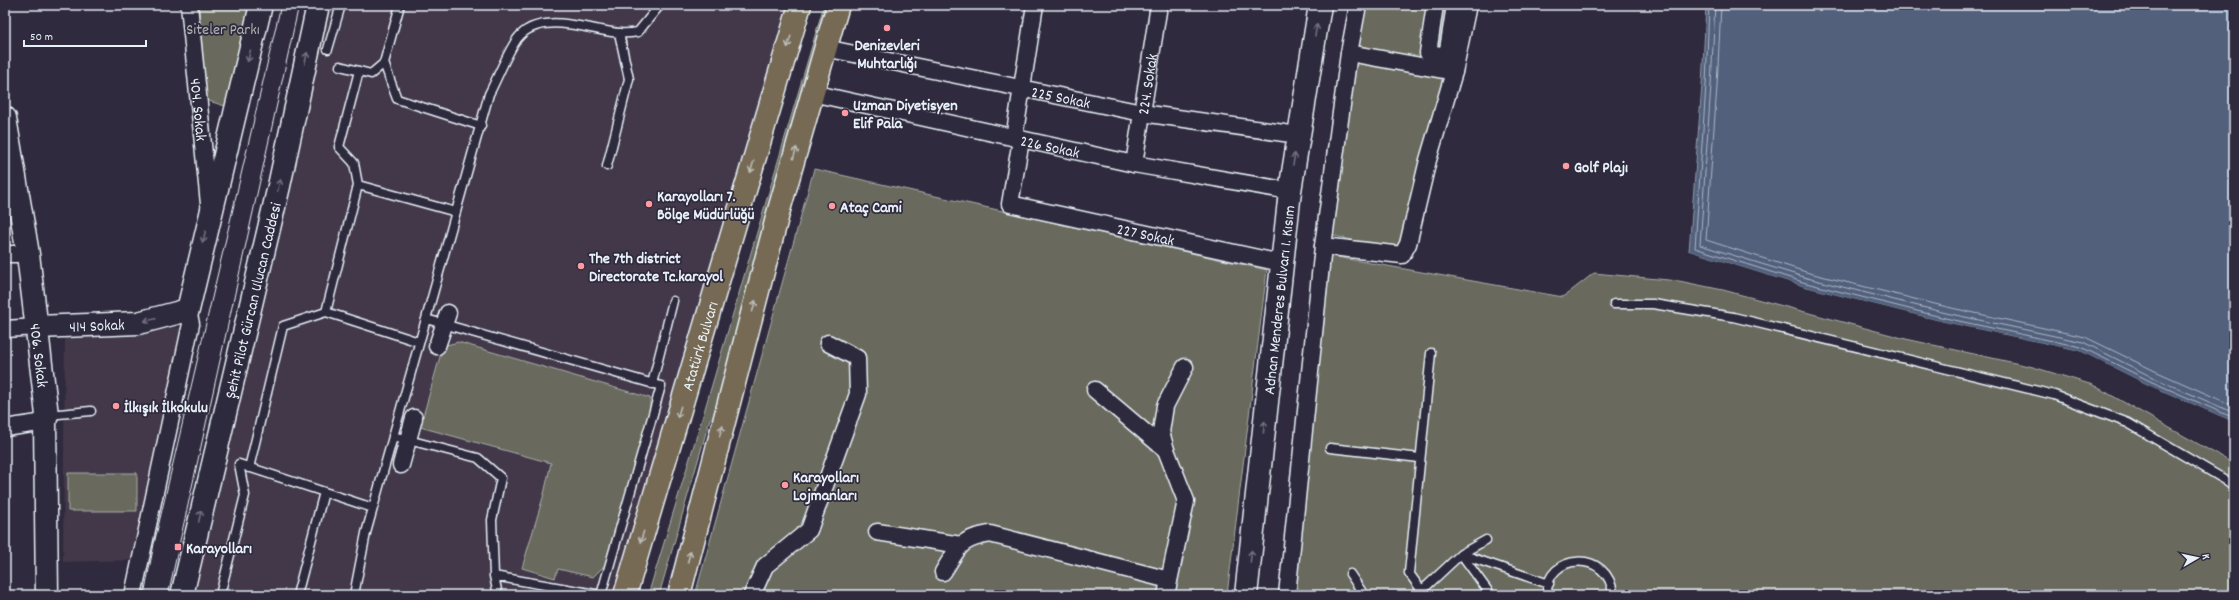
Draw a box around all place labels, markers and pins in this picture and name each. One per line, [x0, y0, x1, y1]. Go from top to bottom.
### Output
marker: Denizevleri Muhtarlığı [882, 23, 892, 33]
place label: Denizevleri Muhtarlığı [854, 35, 920, 76]
place label: Uzman Diyetisyen Elif Pala [853, 95, 958, 136]
marker: Uzman Diyetisyen Elif Pala [840, 108, 850, 118]
place label: Golf Plajı [1574, 157, 1628, 180]
marker: Golf Plajı [1561, 161, 1571, 171]
place label: Karayolları 7. Bölge Müdürlüğü [657, 186, 755, 227]
place label: Ataç Cami [840, 197, 902, 220]
marker: Karayolları 7. Bölge Müdürlüğü [644, 199, 654, 209]
marker: Ataç Cami [827, 201, 837, 211]
place label: The 7th district Directorate Tc.karayol [589, 248, 723, 289]
marker: The 7th district Directorate Tc.karayol [576, 261, 586, 271]
place label: İlkışık İlkokulu [124, 397, 208, 420]
marker: İlkışık İlkokulu [111, 401, 121, 411]
place label: Karayolları Lojmanları [793, 467, 859, 508]
marker: Karayolları Lojmanları [780, 480, 790, 490]
place label: Karayolları [186, 538, 252, 561]
marker: Karayolları [173, 542, 183, 552]

